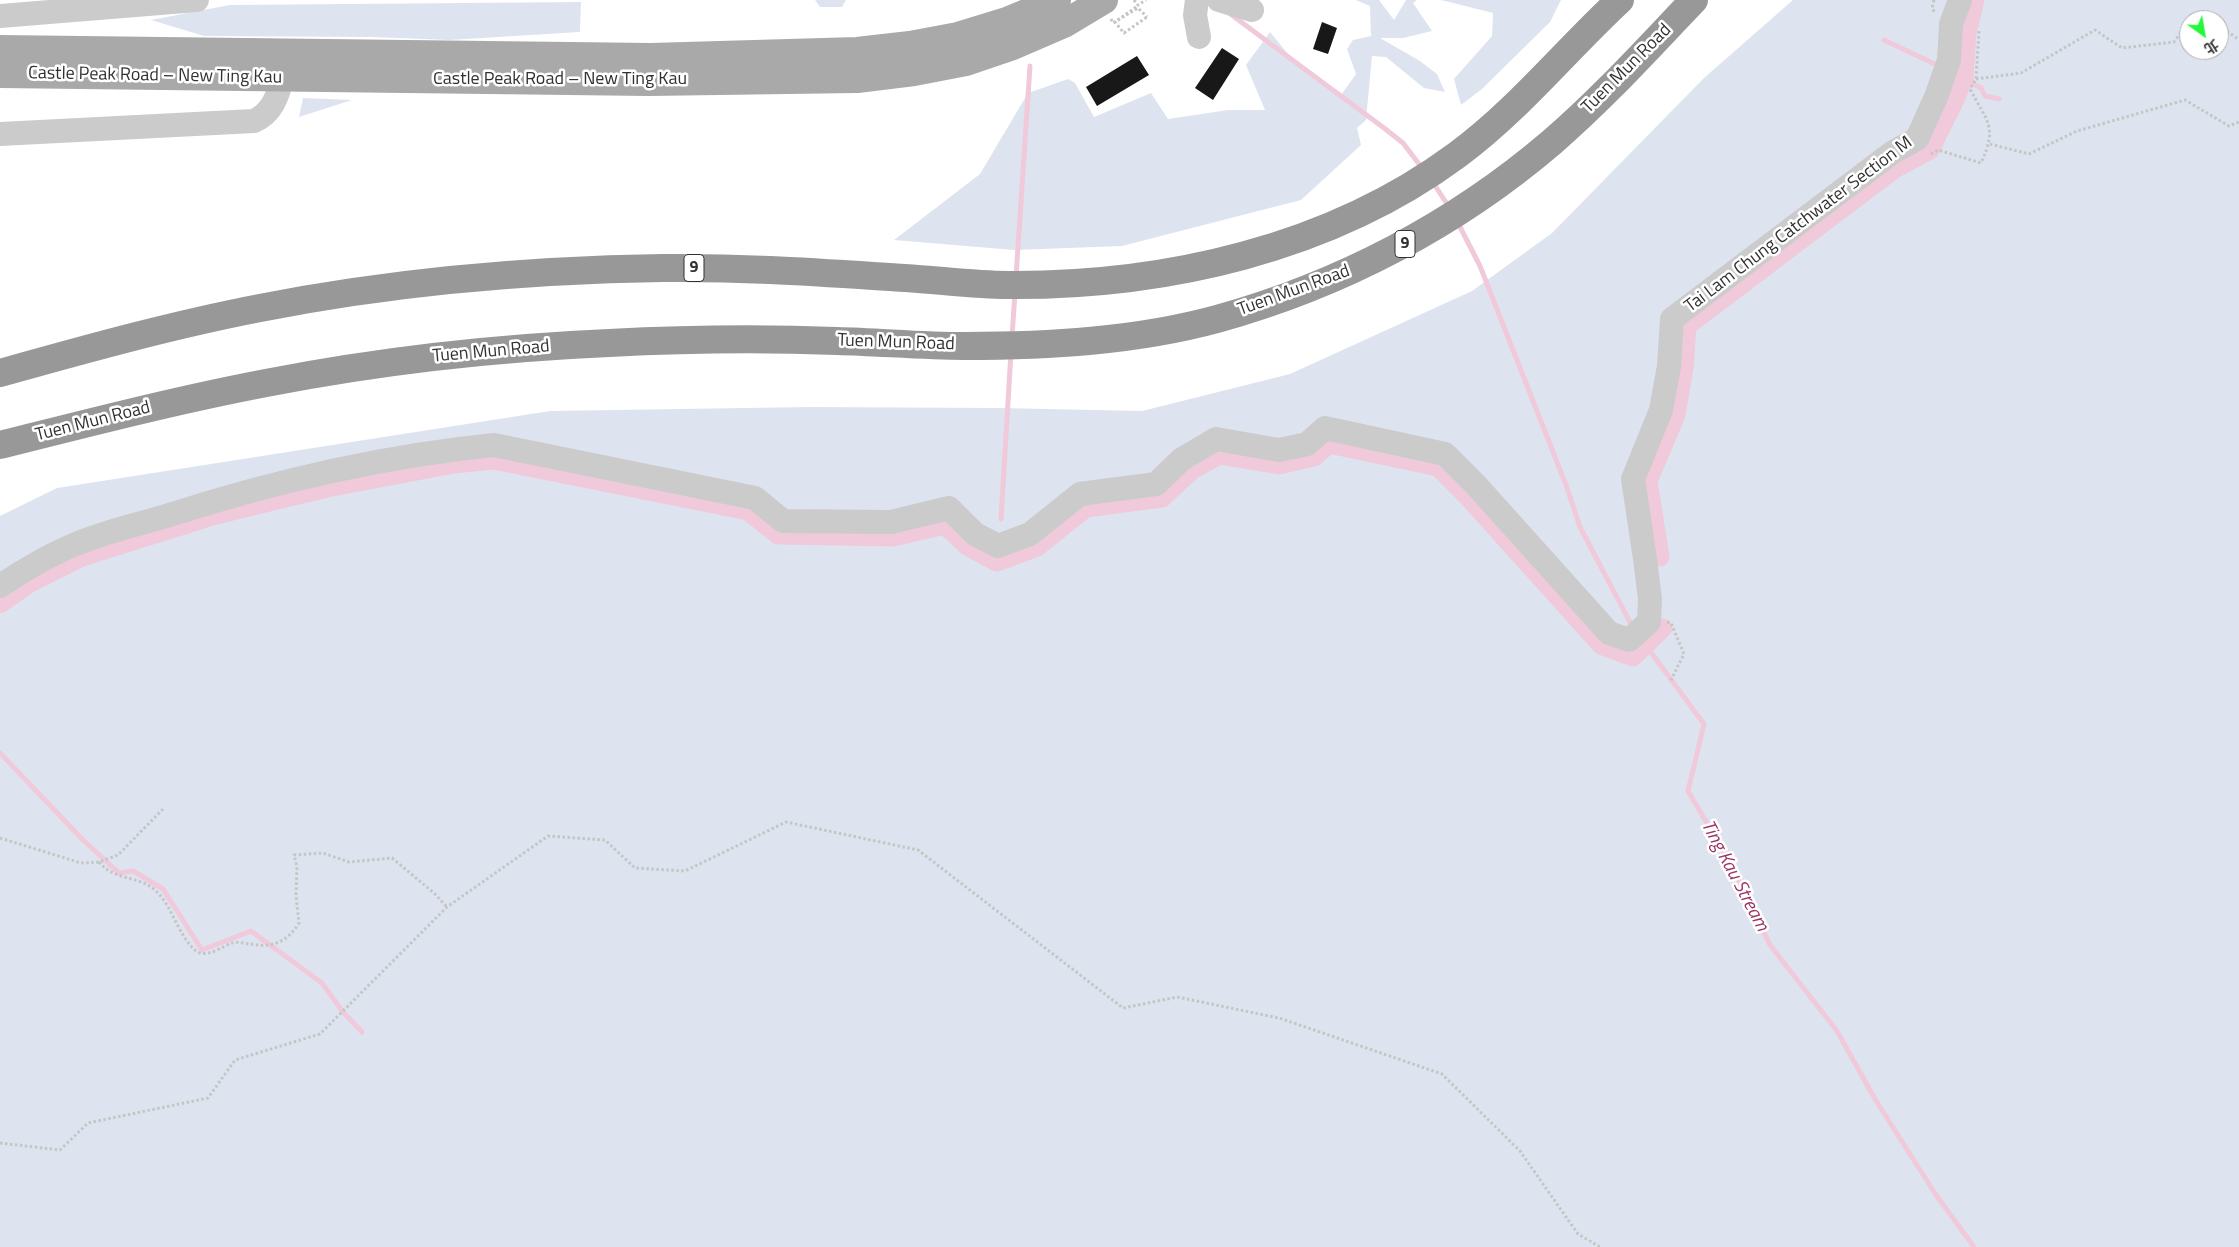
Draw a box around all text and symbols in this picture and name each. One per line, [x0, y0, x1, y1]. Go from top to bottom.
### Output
north arrow [2179, 10, 2229, 60]
street label: Tuen Mun Road [1578, 20, 1676, 118]
text: 北 [2200, 35, 2223, 60]
street label: Castle Peak Road – New Ting Kau [28, 63, 282, 89]
street label: Castle Peak Road – New Ting Kau [433, 69, 687, 91]
street label: Tai Lam Chung Catchwater Section M [1681, 132, 1917, 318]
road number: 9 [1395, 230, 1415, 258]
road number: 9 [684, 254, 704, 282]
street label: Tuen Mun Road [1235, 261, 1353, 321]
street label: Tuen Mun Road [837, 330, 955, 356]
street label: Tuen Mun Road [432, 336, 550, 368]
street label: Tuen Mun Road [33, 397, 153, 447]
water label: Ting Kau Stream [1695, 817, 1773, 935]

